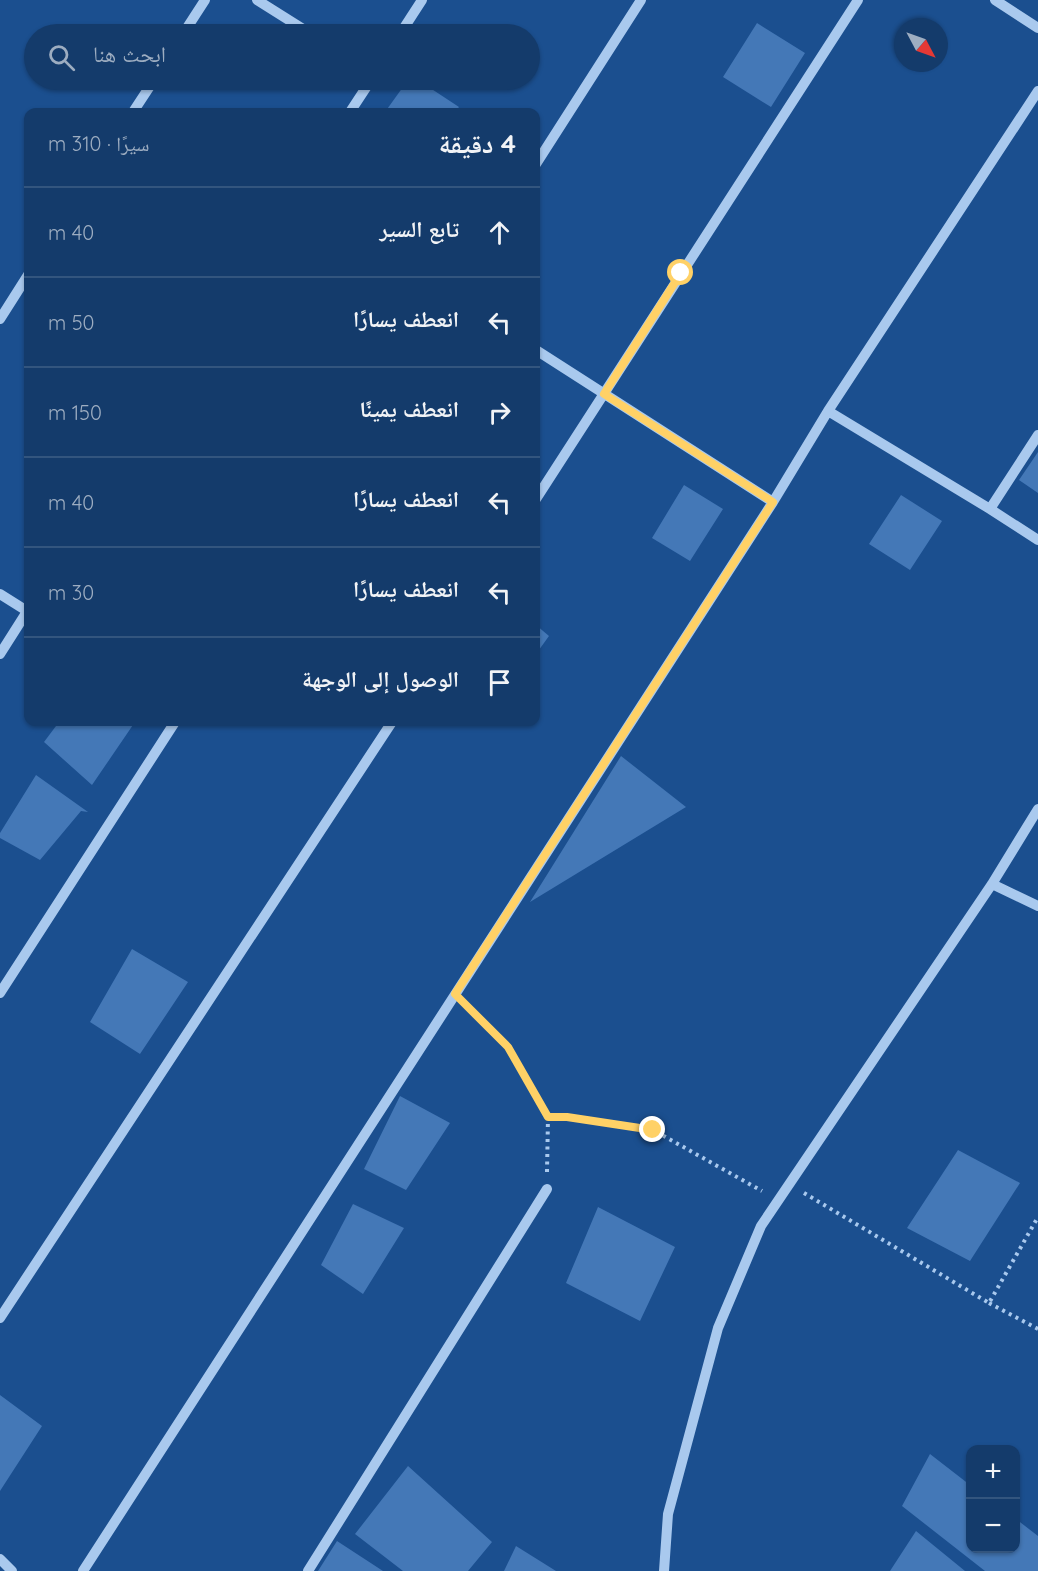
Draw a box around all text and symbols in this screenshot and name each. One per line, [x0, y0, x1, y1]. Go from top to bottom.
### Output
north arrow [894, 18, 948, 72]
search box [24, 24, 540, 90]
text: ابحث هنا [93, 40, 166, 68]
icon: search [45, 41, 78, 74]
text: 4 دقيقة [439, 127, 516, 160]
text: سيرًا · 310 m [48, 131, 150, 156]
text: تابع السير [379, 215, 459, 243]
icon: ahead [483, 216, 516, 249]
text: 40 m [48, 220, 94, 245]
route start [667, 259, 693, 285]
text: انعطف يسارًا [353, 305, 459, 333]
icon: left [483, 306, 516, 339]
text: 50 m [48, 310, 95, 335]
text: انعطف يمينًا [360, 395, 459, 423]
icon: right [483, 396, 516, 429]
text: 150 m [48, 400, 102, 425]
text: انعطف يسارًا [353, 485, 459, 513]
icon: left [483, 486, 516, 519]
text: 40 m [48, 490, 94, 515]
text: انعطف يسارًا [353, 575, 459, 603]
icon: left [483, 576, 516, 609]
text: 30 m [48, 580, 94, 605]
text: الوصول إلى الوجهة [302, 665, 459, 693]
icon: arrive [483, 666, 516, 699]
route end [639, 1116, 665, 1142]
map controls [966, 1445, 1020, 1553]
button: + [966, 1445, 1020, 1499]
button: − [966, 1499, 1020, 1553]

